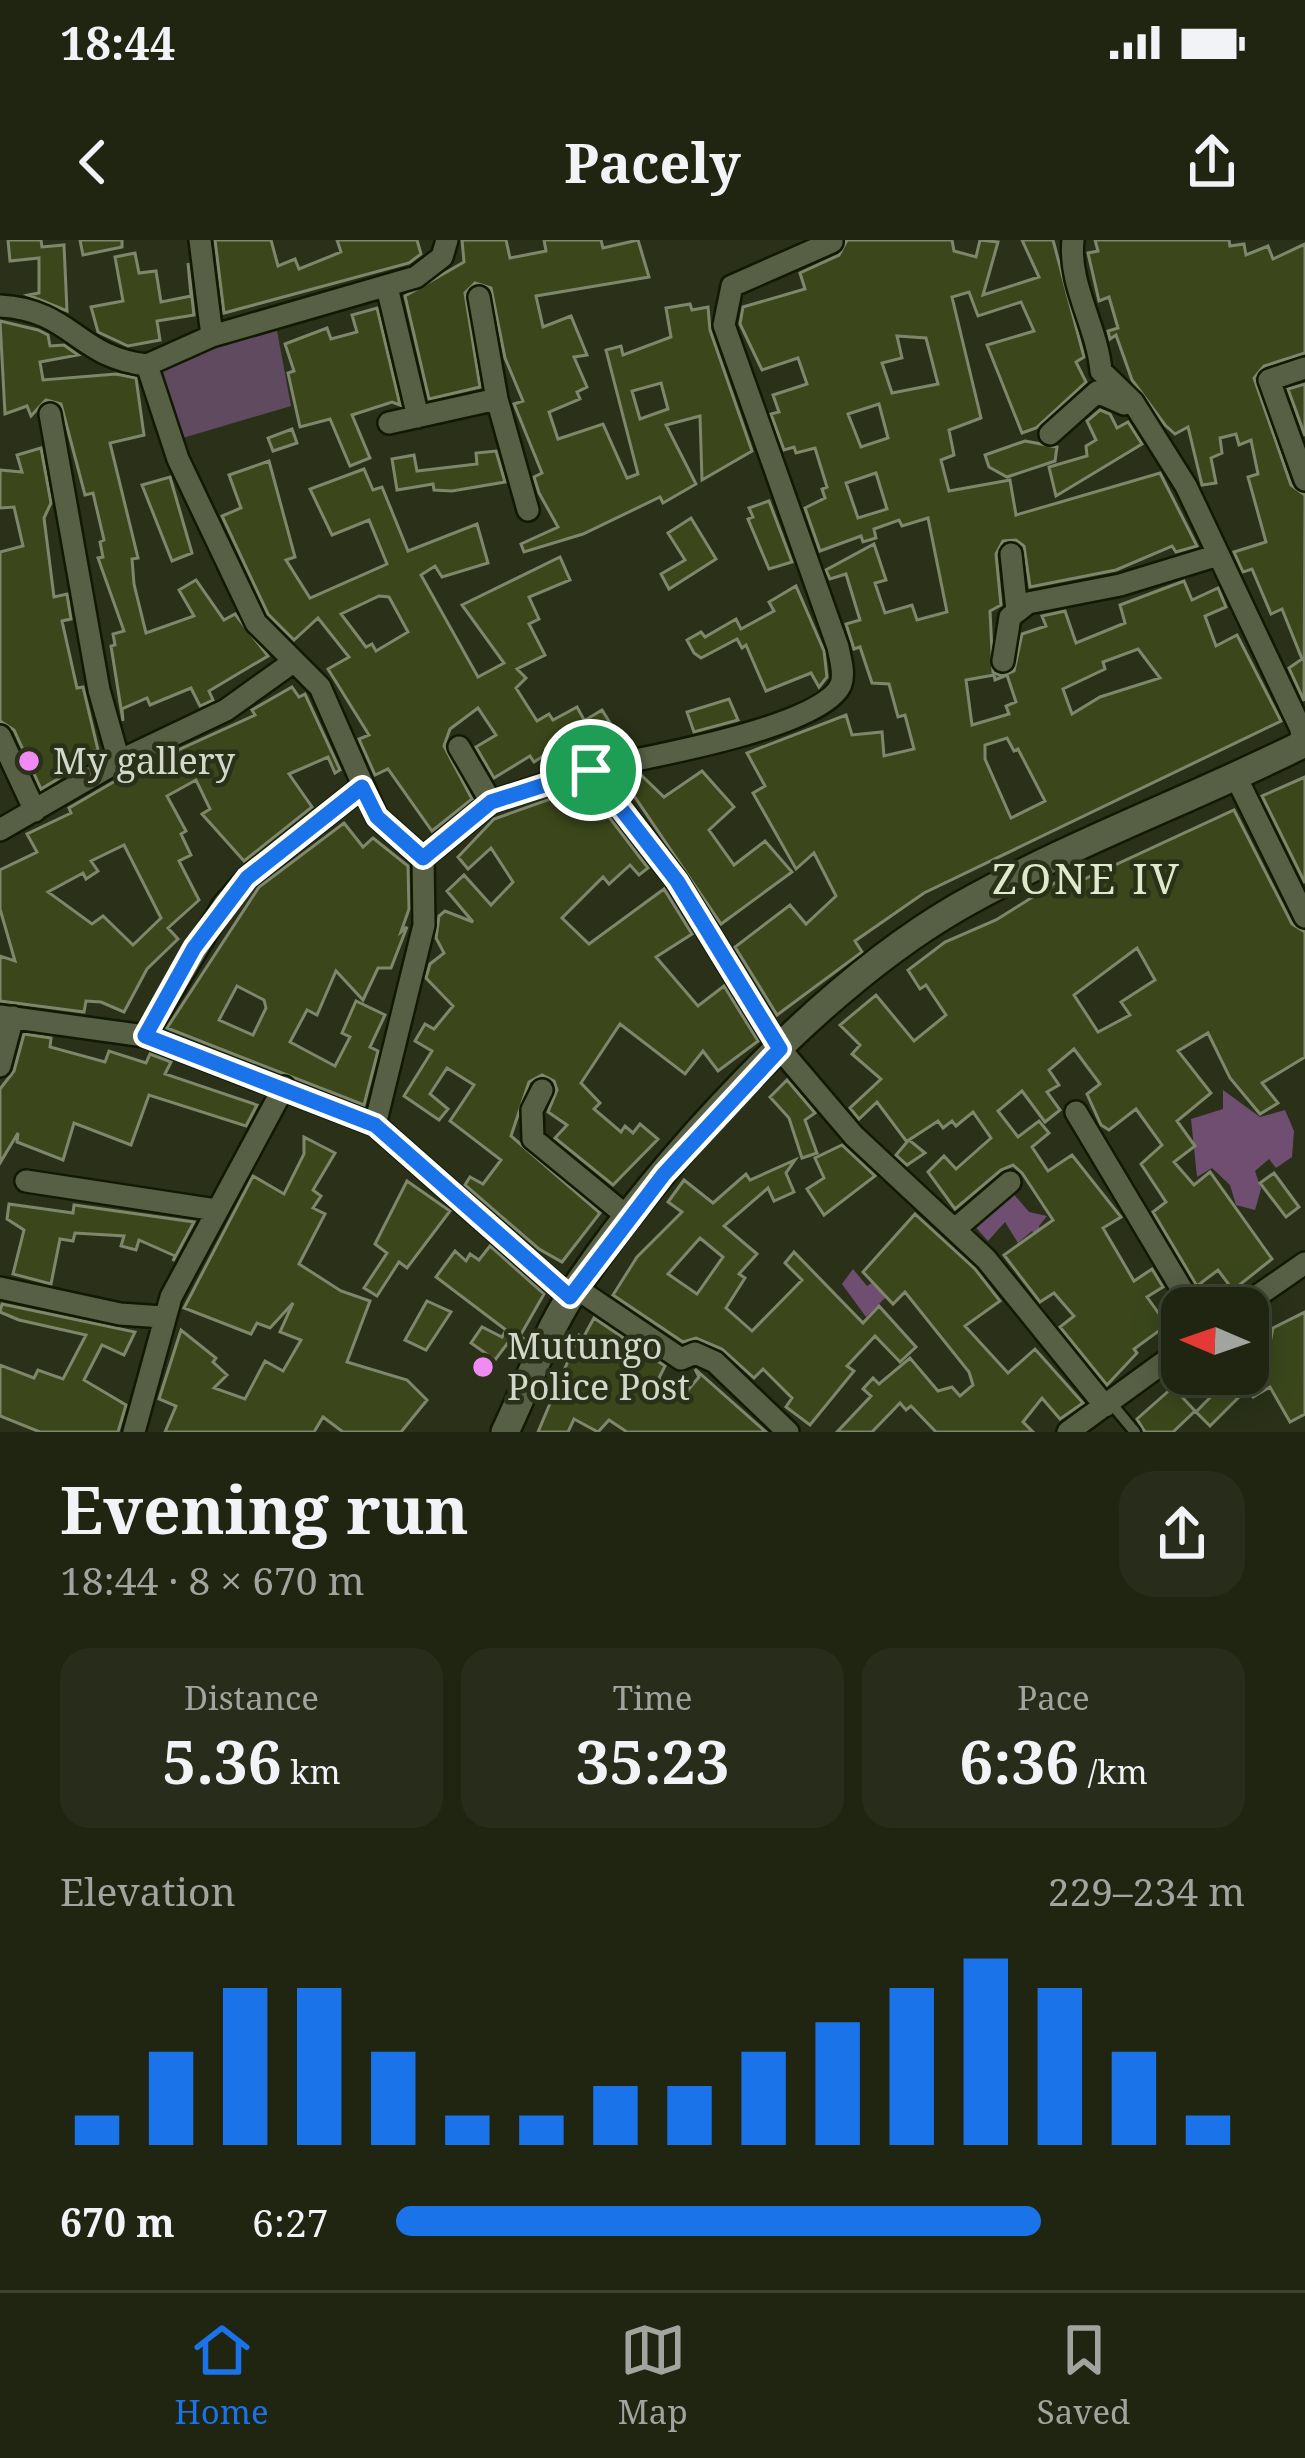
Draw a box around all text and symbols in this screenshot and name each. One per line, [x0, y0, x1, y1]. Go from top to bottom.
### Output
text: 18:44 [60, 12, 175, 73]
text: Pacely [564, 125, 741, 199]
icon: back [60, 129, 126, 195]
icon: share [1179, 129, 1245, 195]
pin [540, 719, 642, 821]
place label: My gallery [53, 736, 236, 785]
icon: arrive [558, 737, 624, 803]
marker: My gallery [16, 748, 42, 774]
district label: ZONE IV [992, 849, 1182, 906]
north arrow [1161, 1287, 1269, 1395]
map controls [1161, 1287, 1269, 1395]
place label: Mutungo Police Post [507, 1321, 690, 1411]
marker: Mutungo Police Post [470, 1354, 496, 1380]
text: Evening run [60, 1463, 469, 1553]
button: share [1119, 1471, 1245, 1597]
text: 18:44 · 8 × 670 m [60, 1553, 365, 1606]
text: Distance [184, 1675, 319, 1720]
text: Time [613, 1675, 692, 1720]
text: Pace [1017, 1675, 1090, 1720]
text: 5.36 [162, 1720, 282, 1802]
text: 35:23 [576, 1720, 729, 1802]
text: 6:36 [959, 1720, 1079, 1802]
text: km [282, 1749, 341, 1794]
text: /km [1079, 1749, 1148, 1794]
text: Elevation [60, 1864, 236, 1917]
text: 229–234 m [1048, 1864, 1245, 1917]
text: 670 m [60, 2195, 175, 2248]
text: 6:27 [252, 2195, 329, 2248]
tab: Home [175, 2317, 269, 2434]
tab: Map [618, 2317, 688, 2434]
tab: Saved [1037, 2317, 1130, 2434]

